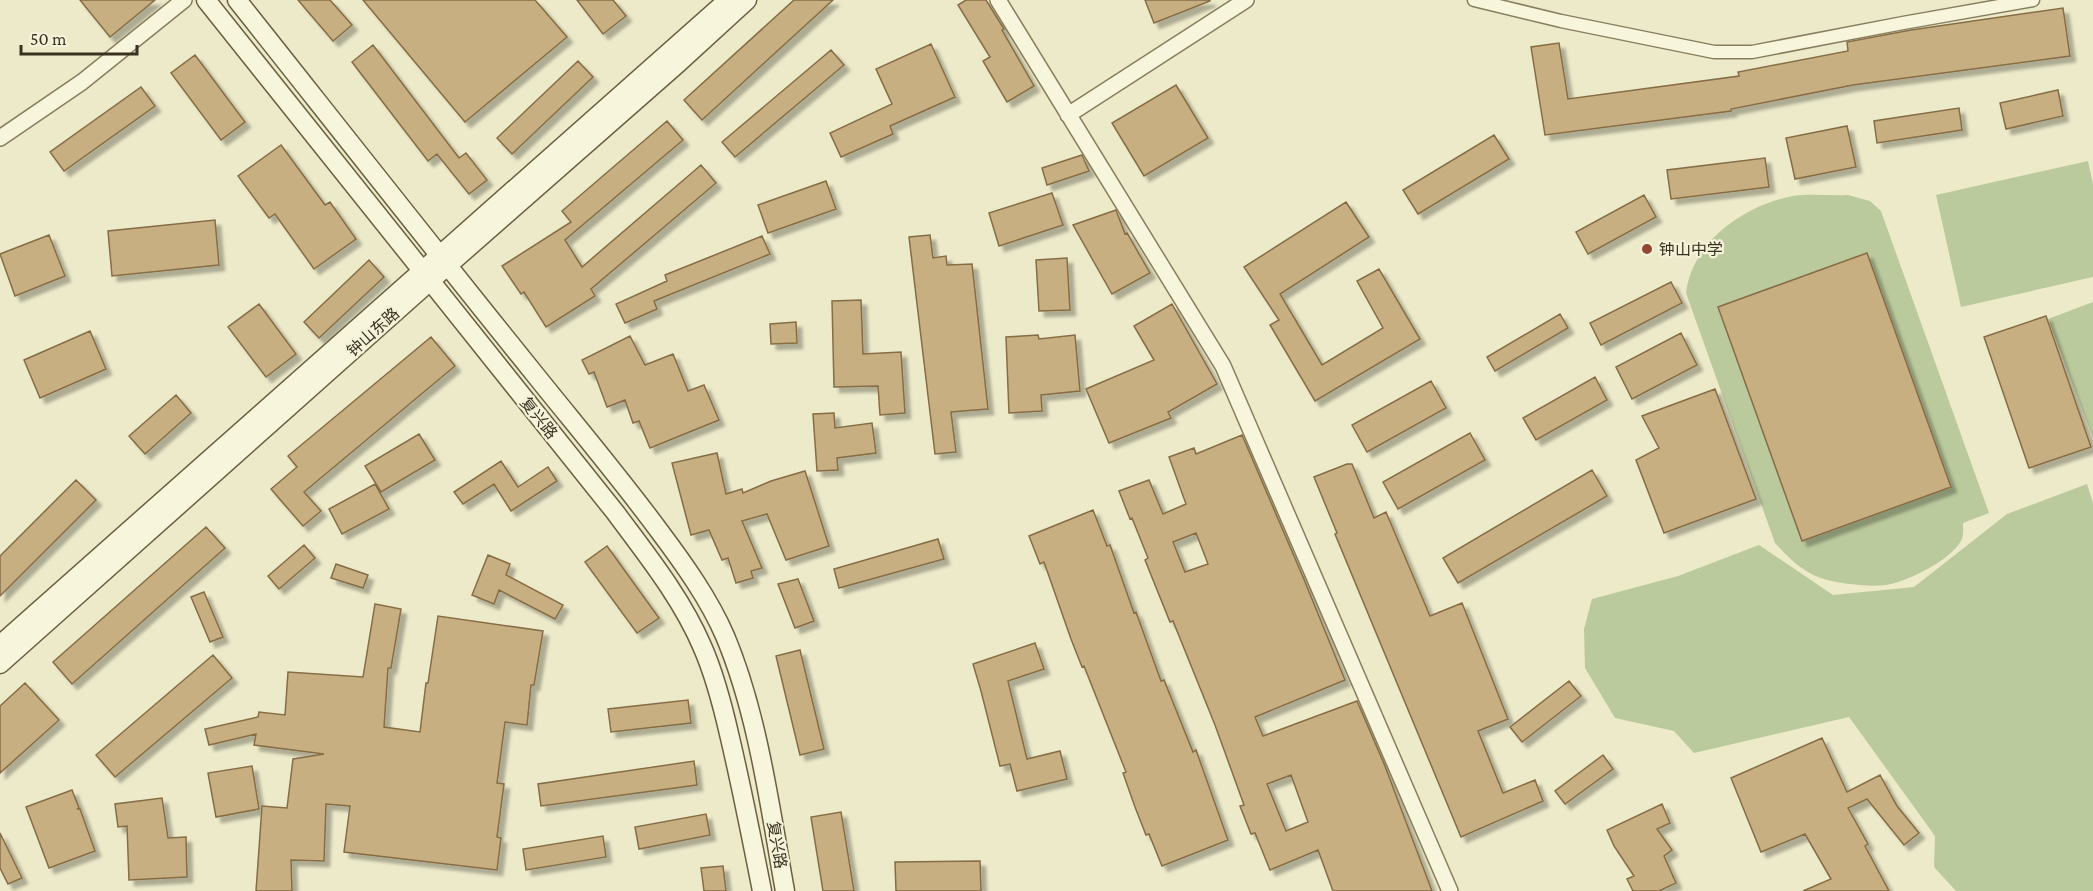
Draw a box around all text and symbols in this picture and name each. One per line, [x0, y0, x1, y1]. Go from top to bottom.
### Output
scale bar [21, 18, 136, 56]
text: 50 m [30, 29, 67, 49]
place label: 钟山中学 [1659, 241, 1723, 258]
marker: 钟山中学 [1640, 242, 1654, 256]
street label: 钟山东路 [344, 304, 402, 360]
street label: 复兴路 [517, 394, 561, 442]
street label: 复兴路 [764, 820, 790, 870]

